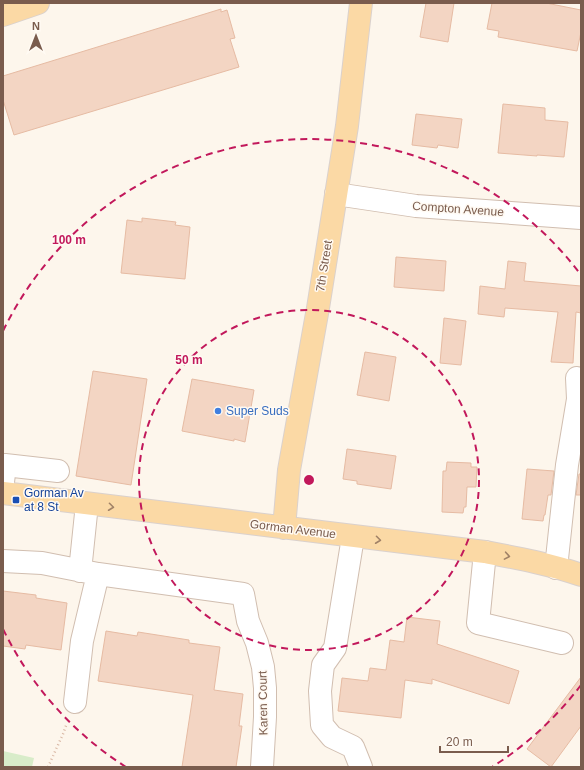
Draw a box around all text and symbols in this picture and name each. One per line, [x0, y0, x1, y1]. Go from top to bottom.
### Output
north arrow [16, 16, 56, 56]
text: N [32, 20, 40, 32]
street label: Compton Avenue [412, 199, 505, 219]
text: 100 m [52, 233, 86, 247]
street label: 7th Street [313, 239, 335, 293]
text: 50 m [175, 353, 203, 367]
place label: Super Suds [226, 404, 289, 418]
marker: Super Suds [213, 406, 223, 416]
centre of rings [302, 473, 316, 487]
place label: Gorman Av at 8 St [24, 486, 84, 514]
marker: Gorman Av at 8 St [11, 495, 21, 505]
one-way arrow [108, 502, 114, 511]
street label: Gorman Avenue [249, 517, 337, 541]
one-way arrow [375, 535, 381, 544]
one-way arrow [504, 552, 510, 560]
street label: Karen Court [255, 670, 271, 735]
scale bar [440, 728, 508, 754]
text: 20 m [446, 735, 473, 749]

